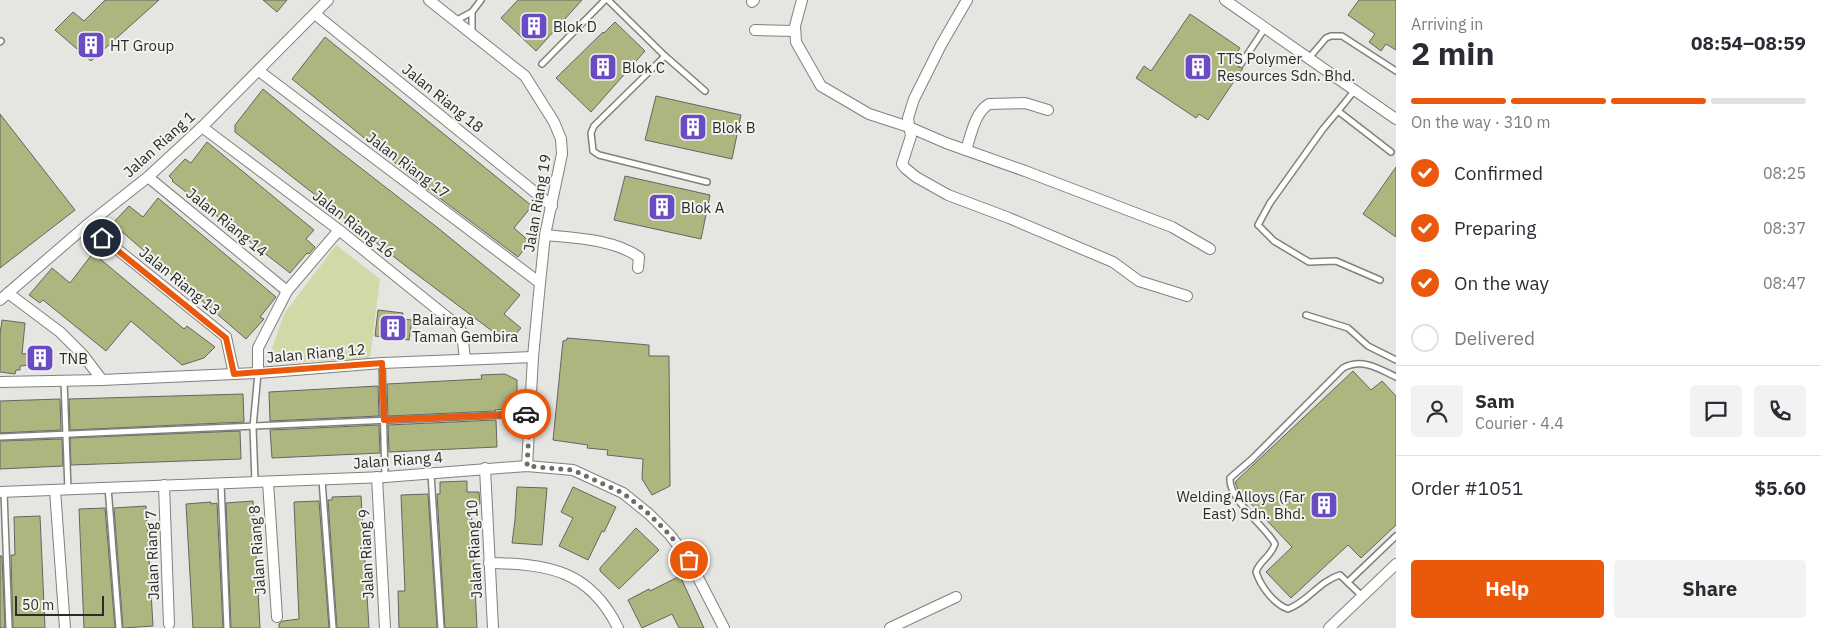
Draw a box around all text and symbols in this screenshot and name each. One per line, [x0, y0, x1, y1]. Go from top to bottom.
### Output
building icon: Blok D [519, 11, 549, 41]
text: Arriving in [1411, 14, 1483, 34]
place label: Blok D [553, 17, 597, 36]
building icon: HT Group [76, 30, 106, 60]
text: 08:54–08:59 [1691, 31, 1806, 55]
text: 2 min [1411, 32, 1495, 74]
place label: HT Group [110, 36, 174, 55]
place label: TTS Polymer Resources Sdn. Bhd. [1217, 49, 1355, 85]
building icon: Blok C [588, 52, 618, 82]
building icon: TTS Polymer Resources Sdn. Bhd. [1183, 52, 1213, 82]
place label: Blok C [622, 58, 665, 77]
street label: Jalan Riang 18 [398, 59, 488, 137]
street label: Jalan Riang 1 [119, 107, 199, 181]
building icon: Blok B [678, 112, 708, 142]
text: On the way · 310 m [1411, 112, 1550, 132]
place label: Blok B [712, 118, 756, 137]
street label: Jalan Riang 17 [363, 128, 453, 202]
street label: Jalan Riang 19 [519, 153, 555, 253]
icon: check [1411, 159, 1439, 187]
text: Confirmed [1454, 161, 1543, 185]
text: 08:25 [1763, 163, 1806, 183]
street label: Jalan Riang 14 [182, 183, 272, 261]
street label: Jalan Riang 16 [309, 186, 399, 262]
building icon: Blok A [647, 192, 677, 222]
place label: Blok A [681, 198, 725, 217]
icon: check [1411, 214, 1439, 242]
text: Preparing [1454, 216, 1536, 240]
pin [81, 217, 123, 259]
text: 08:37 [1763, 218, 1806, 238]
icon: home [88, 224, 116, 252]
street label: Jalan Riang 13 [135, 242, 225, 320]
icon: check [1411, 269, 1439, 297]
text: On the way [1454, 271, 1549, 295]
text: 08:47 [1763, 273, 1806, 293]
place label: Balairaya Taman Gembira [412, 310, 518, 346]
building icon: Balairaya Taman Gembira [378, 313, 408, 343]
text: Delivered [1454, 326, 1535, 350]
street label: Jalan Riang 12 [266, 339, 366, 367]
building icon: TNB [25, 343, 55, 373]
place label: TNB [59, 349, 88, 368]
button: person [1411, 385, 1463, 437]
button: chat [1690, 385, 1742, 437]
button: phone [1754, 385, 1806, 437]
courier [501, 389, 551, 439]
text: Sam [1475, 389, 1515, 413]
icon: car [512, 400, 540, 428]
text: Courier · 4.4 [1475, 413, 1564, 433]
street label: Jalan Riang 4 [352, 447, 444, 473]
text: Order #1051 [1411, 476, 1523, 500]
text: $5.60 [1754, 476, 1806, 500]
place label: Welding Alloys (Far East) Sdn. Bhd. [1176, 487, 1305, 523]
building icon: Welding Alloys (Far East) Sdn. Bhd. [1309, 490, 1339, 520]
street label: Jalan Riang 10 [462, 499, 486, 599]
street label: Jalan Riang 8 [244, 504, 270, 596]
street label: Jalan Riang 9 [354, 508, 378, 600]
street label: Jalan Riang 7 [141, 510, 163, 600]
pin [668, 539, 710, 581]
icon: bag [675, 546, 703, 574]
button: Help [1411, 560, 1604, 618]
button: Share [1614, 560, 1806, 618]
scale bar [15, 593, 104, 616]
text: 50 m [22, 596, 54, 614]

